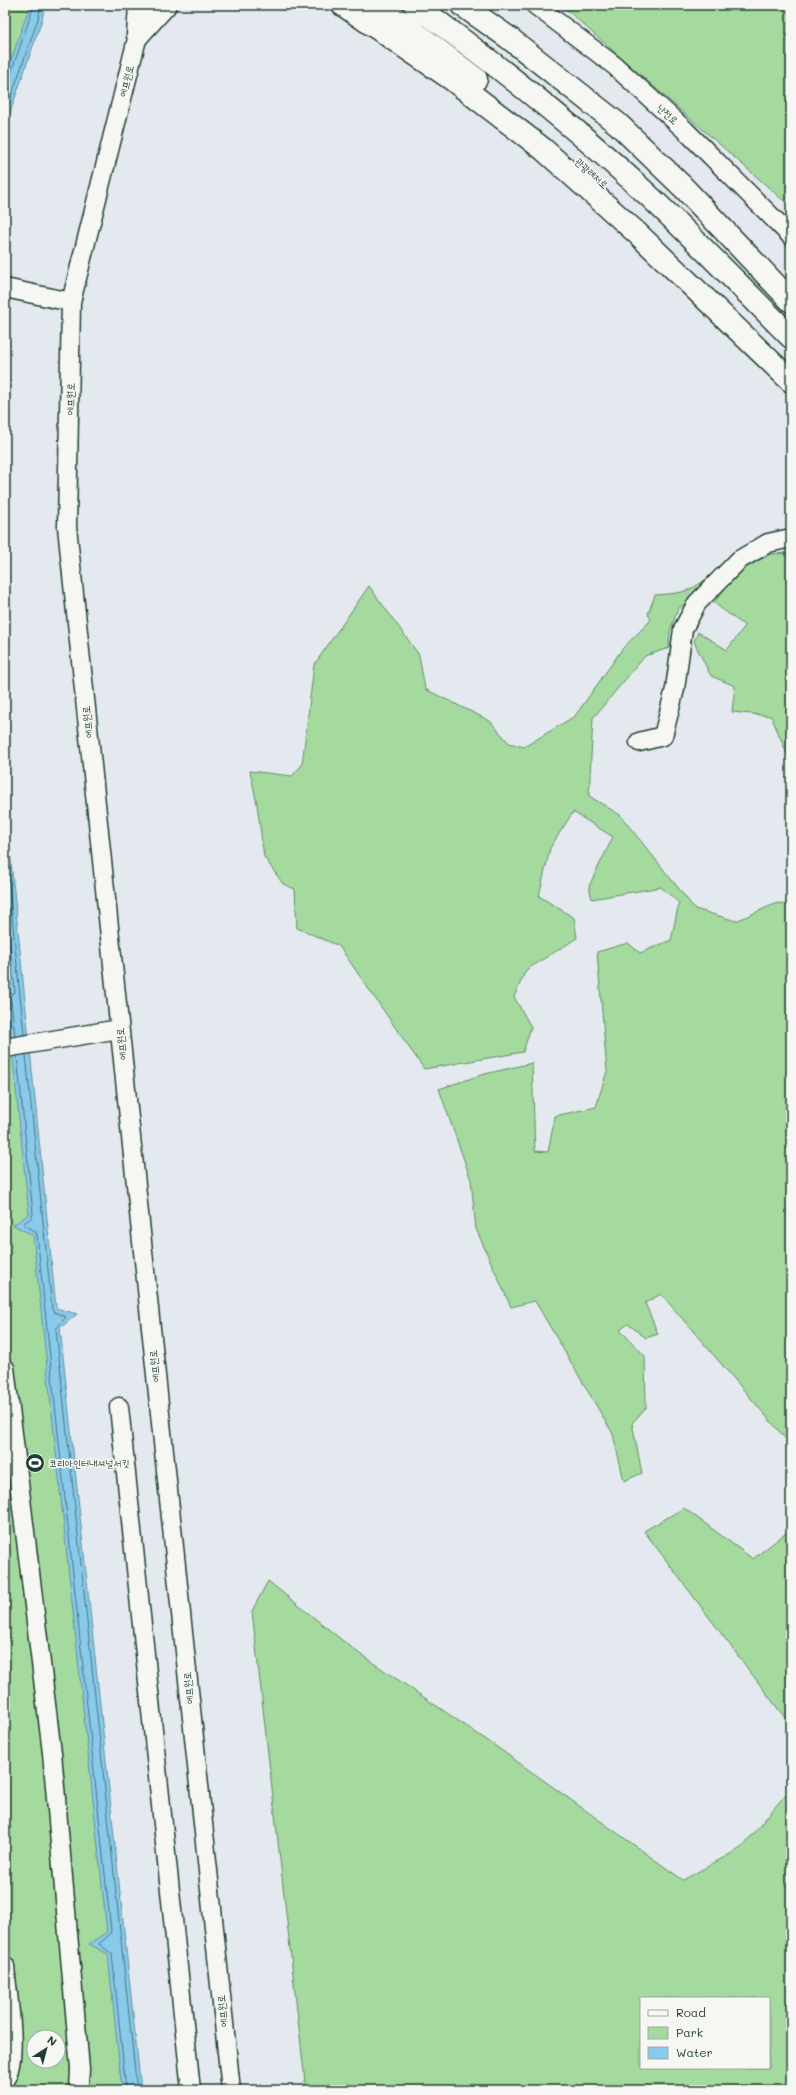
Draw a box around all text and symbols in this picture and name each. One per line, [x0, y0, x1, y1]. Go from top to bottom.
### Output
street label: 에프원로 [115, 64, 137, 98]
street label: 난전로 [654, 101, 682, 127]
street label: 관광레저로 [572, 154, 612, 192]
street label: 에프원로 [63, 383, 77, 415]
street label: 에프원로 [78, 705, 96, 739]
street label: 에프원로 [112, 1027, 130, 1061]
street label: 에프원로 [145, 1349, 163, 1383]
sports icon: 코리아인터내셔널서킷 [24, 1452, 46, 1474]
place label: 코리아인터내셔널서킷 [49, 1456, 129, 1470]
street label: 에프원로 [179, 1671, 197, 1705]
street label: 에프원로 [213, 1994, 231, 2028]
legend [640, 1997, 770, 2069]
text: Road [676, 2004, 706, 2020]
text: Park [676, 2024, 703, 2040]
north arrow [26, 2029, 66, 2069]
text: N [44, 2032, 60, 2049]
text: Water [676, 2044, 713, 2060]

